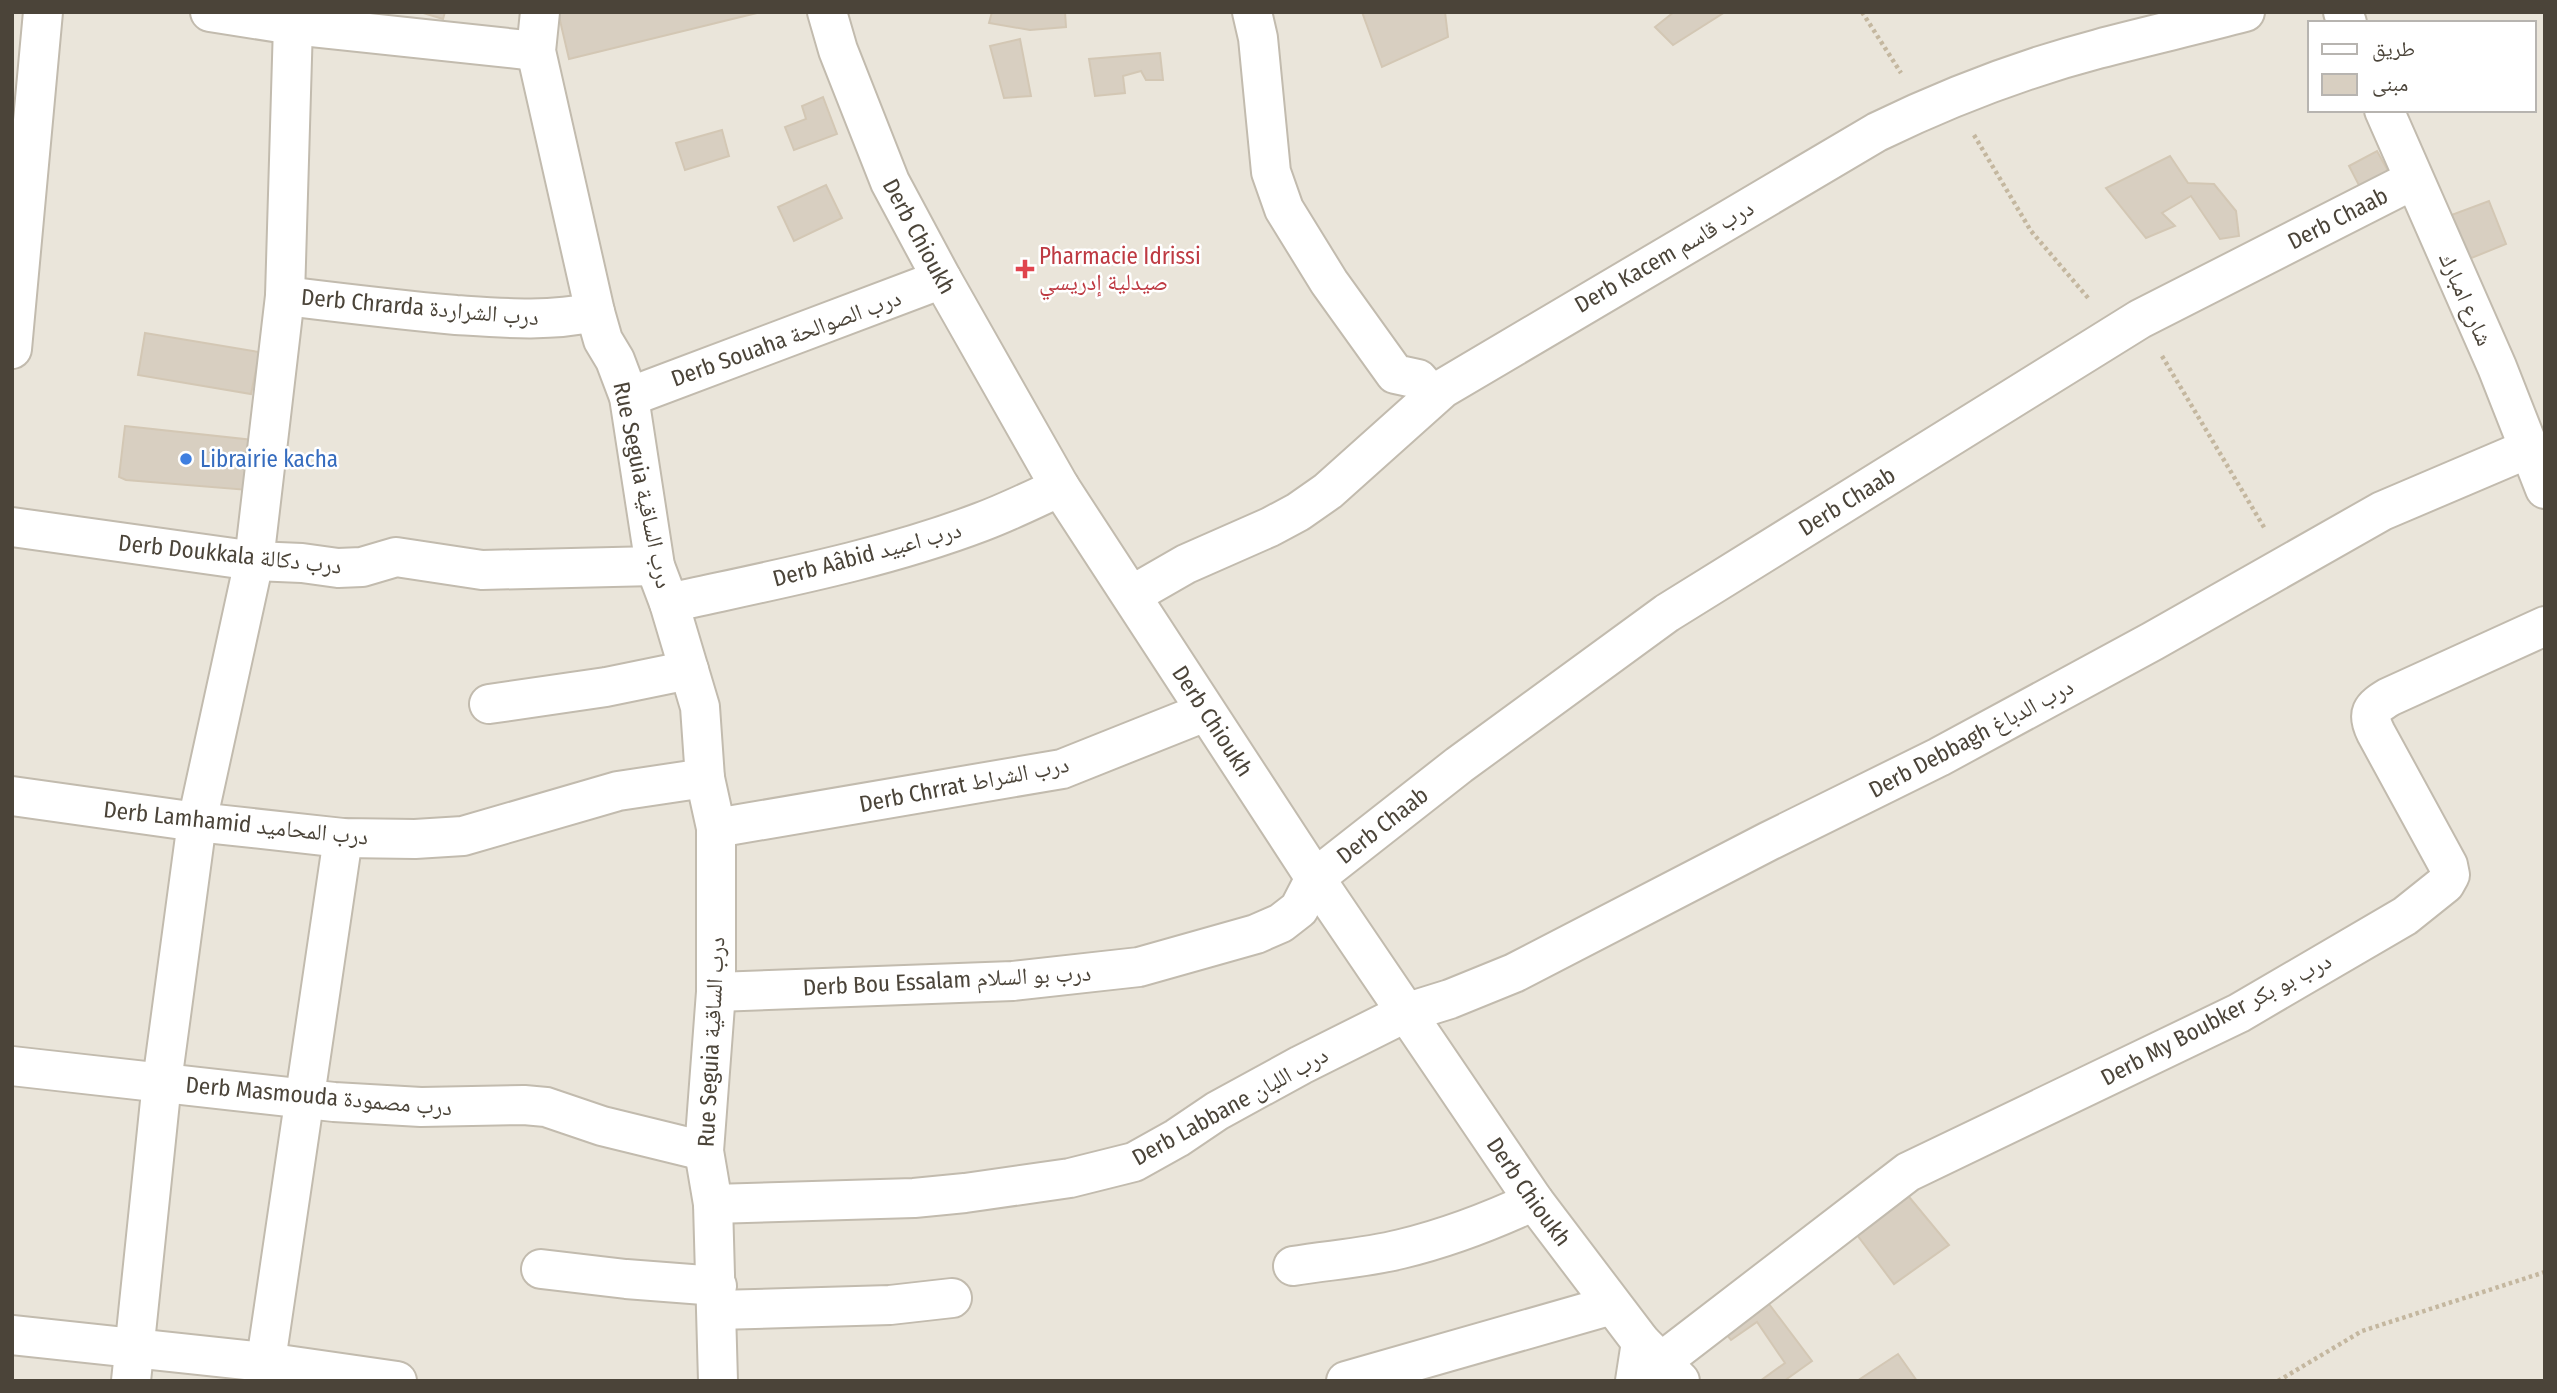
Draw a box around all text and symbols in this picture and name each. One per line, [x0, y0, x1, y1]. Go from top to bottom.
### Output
legend [2308, 21, 2536, 112]
text: طريق [2372, 36, 2415, 62]
text: مبنى [2372, 71, 2408, 97]
street label: Derb Chioukh [877, 174, 962, 299]
street label: Derb Chaab [2283, 181, 2393, 255]
street label: Derb Kacem درب قاسم [1570, 193, 1759, 320]
place label: Pharmacie Idrissi صيدلية إدريسي [1039, 242, 1201, 301]
street label: شارع امبارك [2432, 248, 2499, 350]
marker: Pharmacie Idrissi صيدلية إدريسي [1017, 261, 1033, 277]
street label: Derb Chrarda درب الشراردة [300, 283, 540, 331]
street label: Derb Souaha درب الصوالحة [667, 283, 905, 393]
street label: Rue Seguia درب الساقية [607, 379, 679, 591]
place label: Librairie kacha [200, 445, 338, 473]
marker: Librairie kacha [178, 451, 194, 467]
street label: Derb Chaab [1793, 461, 1900, 542]
street label: Derb Aâbid درب اعبيد [770, 515, 964, 593]
street label: Derb Doukkala درب دكالة [117, 528, 343, 580]
street label: Derb Chioukh [1166, 660, 1259, 782]
street label: Derb Debbagh درب الدباغ [1864, 672, 2079, 805]
street label: Derb Chrrat درب الشراط [857, 750, 1071, 818]
street label: Derb Chaab [1331, 781, 1434, 870]
street label: Derb Lamhamid درب المحاميد [102, 795, 370, 851]
street label: Rue Seguia درب الساقية [692, 936, 730, 1148]
street label: Derb My Boubker درب بو بكر [2096, 946, 2336, 1092]
street label: Derb Bou Essalam درب بو السلام [802, 958, 1092, 1004]
street label: Derb Labbane درب اللبان [1127, 1041, 1333, 1171]
street label: Derb Masmouda درب مصمودة [184, 1070, 454, 1122]
street label: Derb Chioukh [1481, 1132, 1577, 1251]

